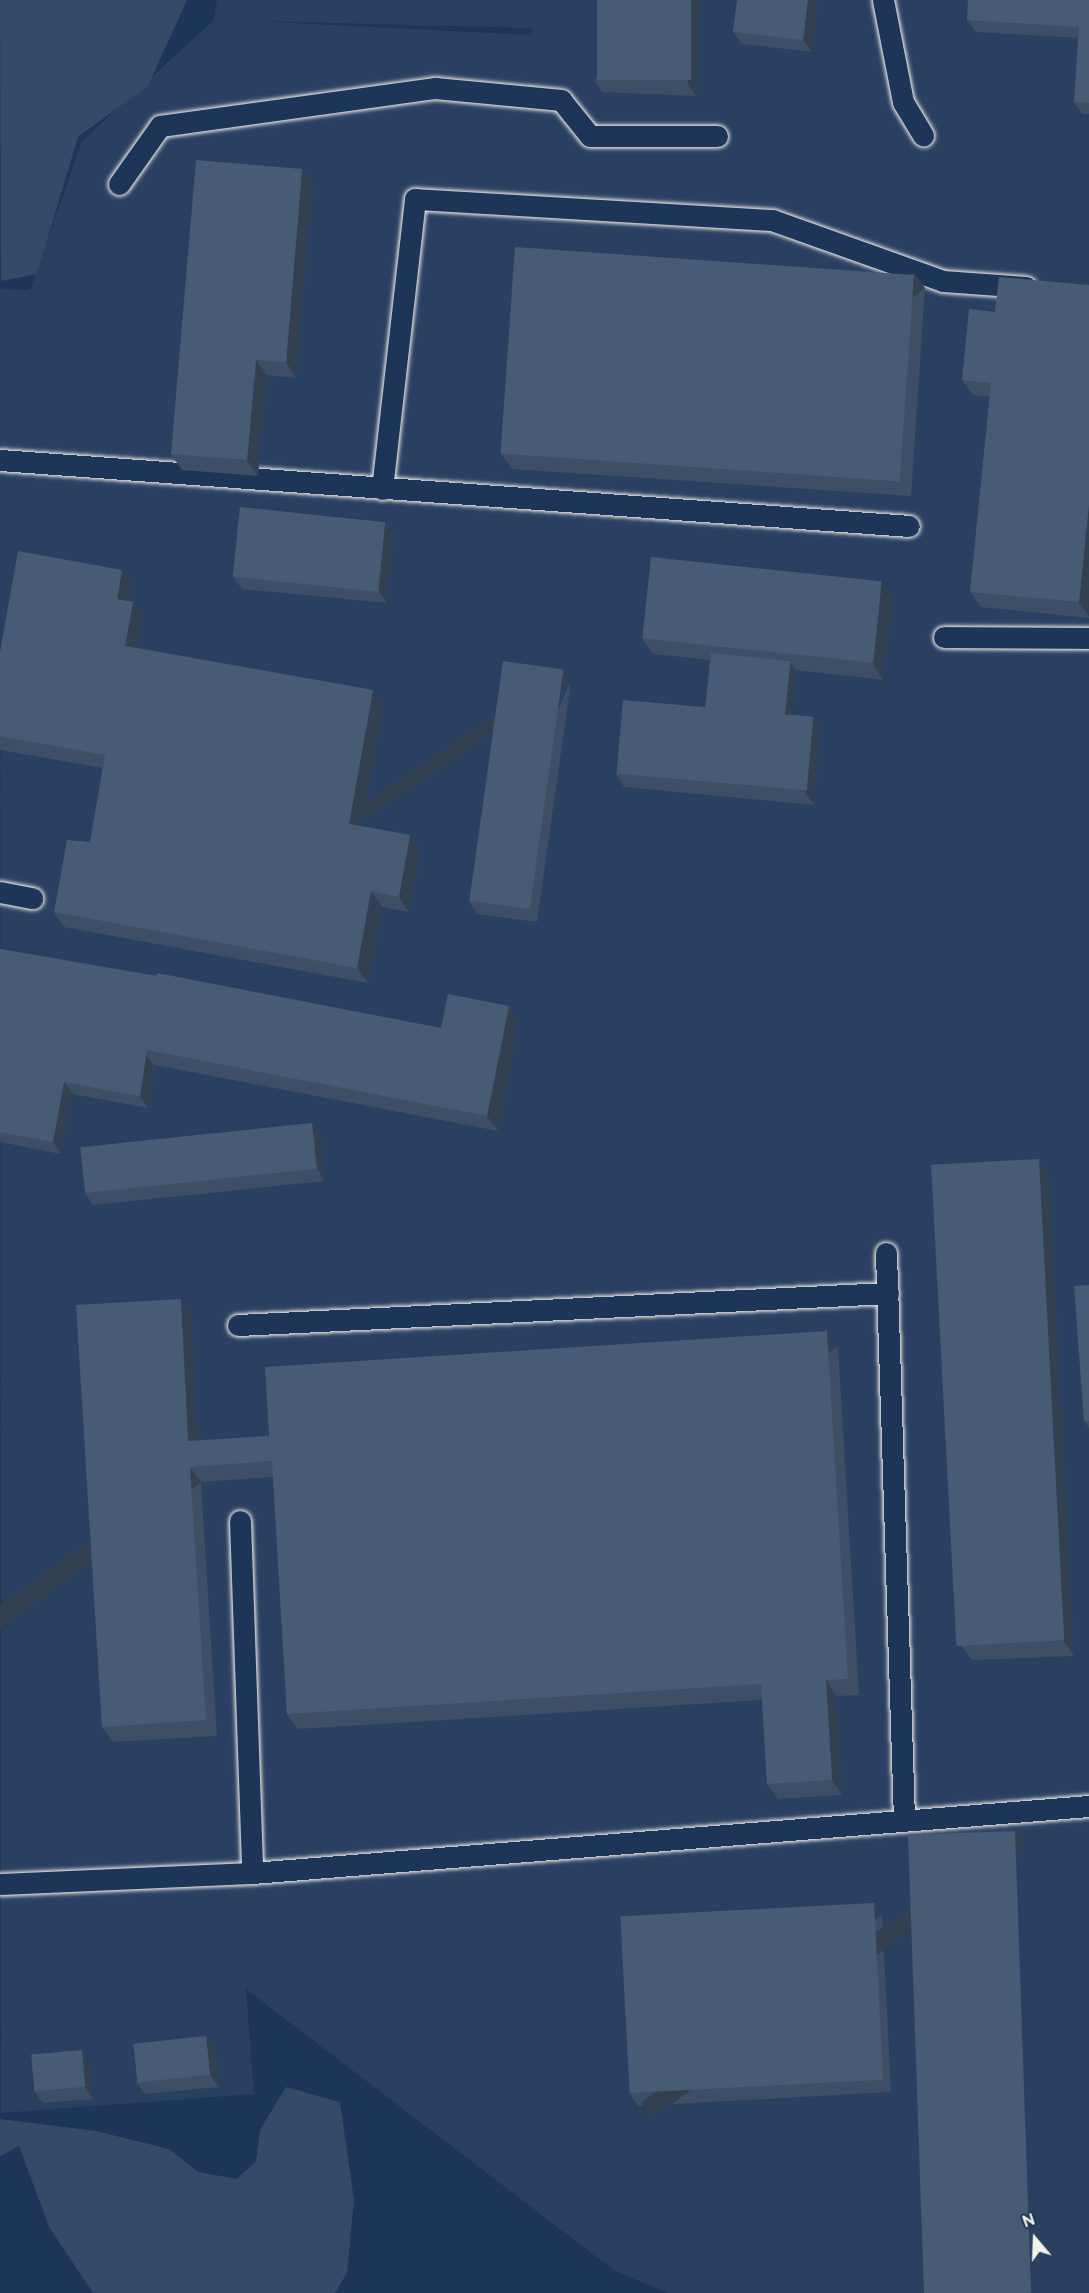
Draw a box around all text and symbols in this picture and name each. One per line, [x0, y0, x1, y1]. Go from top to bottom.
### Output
north arrow [1005, 2209, 1065, 2269]
text: N [1020, 2211, 1038, 2232]

